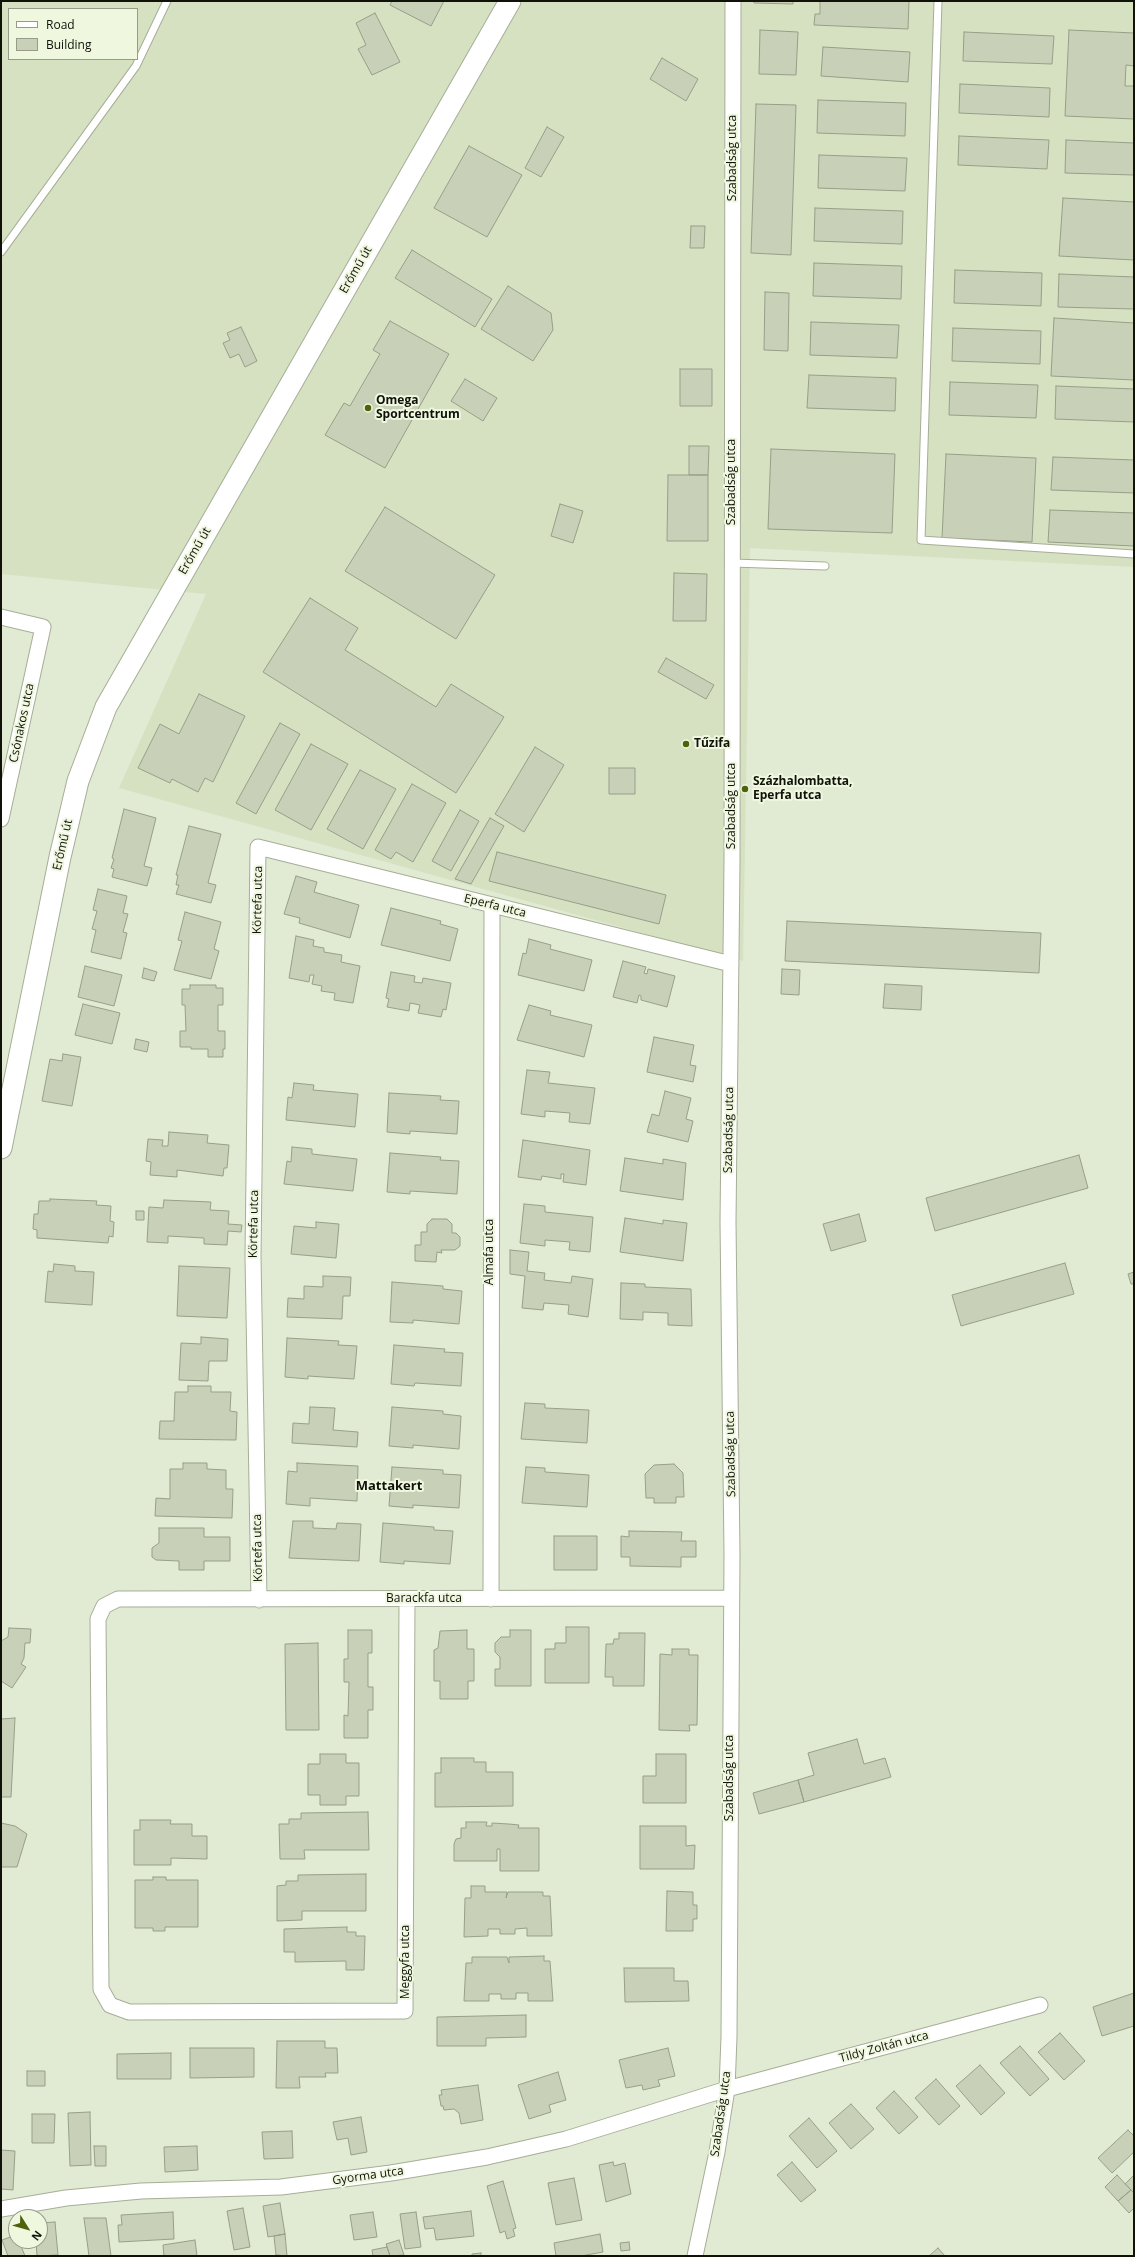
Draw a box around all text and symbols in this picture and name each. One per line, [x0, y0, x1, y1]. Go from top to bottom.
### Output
legend [8, 8, 138, 60]
text: Road [46, 16, 75, 33]
text: Building [46, 36, 91, 53]
street label: Szabadság utca [726, 115, 740, 201]
street label: Erőmű út [337, 244, 375, 296]
place label: Omega Sportcentrum [376, 394, 460, 422]
marker: Omega Sportcentrum [363, 403, 373, 413]
street label: Szabadság utca [725, 439, 739, 525]
street label: Erőmű út [176, 525, 214, 577]
street label: Csónakos utca [7, 682, 37, 764]
place label: Tűzifa [694, 737, 730, 751]
marker: Tűzifa [681, 739, 691, 749]
street label: Szabadság utca [725, 763, 739, 849]
place label: Százhalombatta, Eperfa utca [753, 775, 853, 803]
marker: Százhalombatta, Eperfa utca [740, 784, 750, 794]
street label: Erőmű út [50, 818, 76, 872]
street label: Körtefa utca [250, 866, 266, 934]
street label: Eperfa utca [462, 891, 528, 921]
street label: Szabadság utca [721, 1087, 737, 1173]
street label: Körtefa utca [246, 1190, 262, 1258]
street label: Almafa utca [483, 1219, 497, 1285]
street label: Szabadság utca [723, 1411, 739, 1497]
district label: Mattakert [356, 1478, 422, 1494]
street label: Körtefa utca [250, 1514, 266, 1582]
street label: Barackfa utca [386, 1592, 462, 1606]
street label: Szabadság utca [723, 1735, 737, 1821]
street label: Meggyfa utca [399, 1925, 413, 1999]
street label: Tildy Zoltán utca [838, 2028, 930, 2066]
street label: Szabadság utca [708, 2070, 734, 2158]
street label: Gyorma utca [331, 2164, 405, 2188]
north arrow [8, 2209, 48, 2249]
text: N [29, 2228, 46, 2244]

